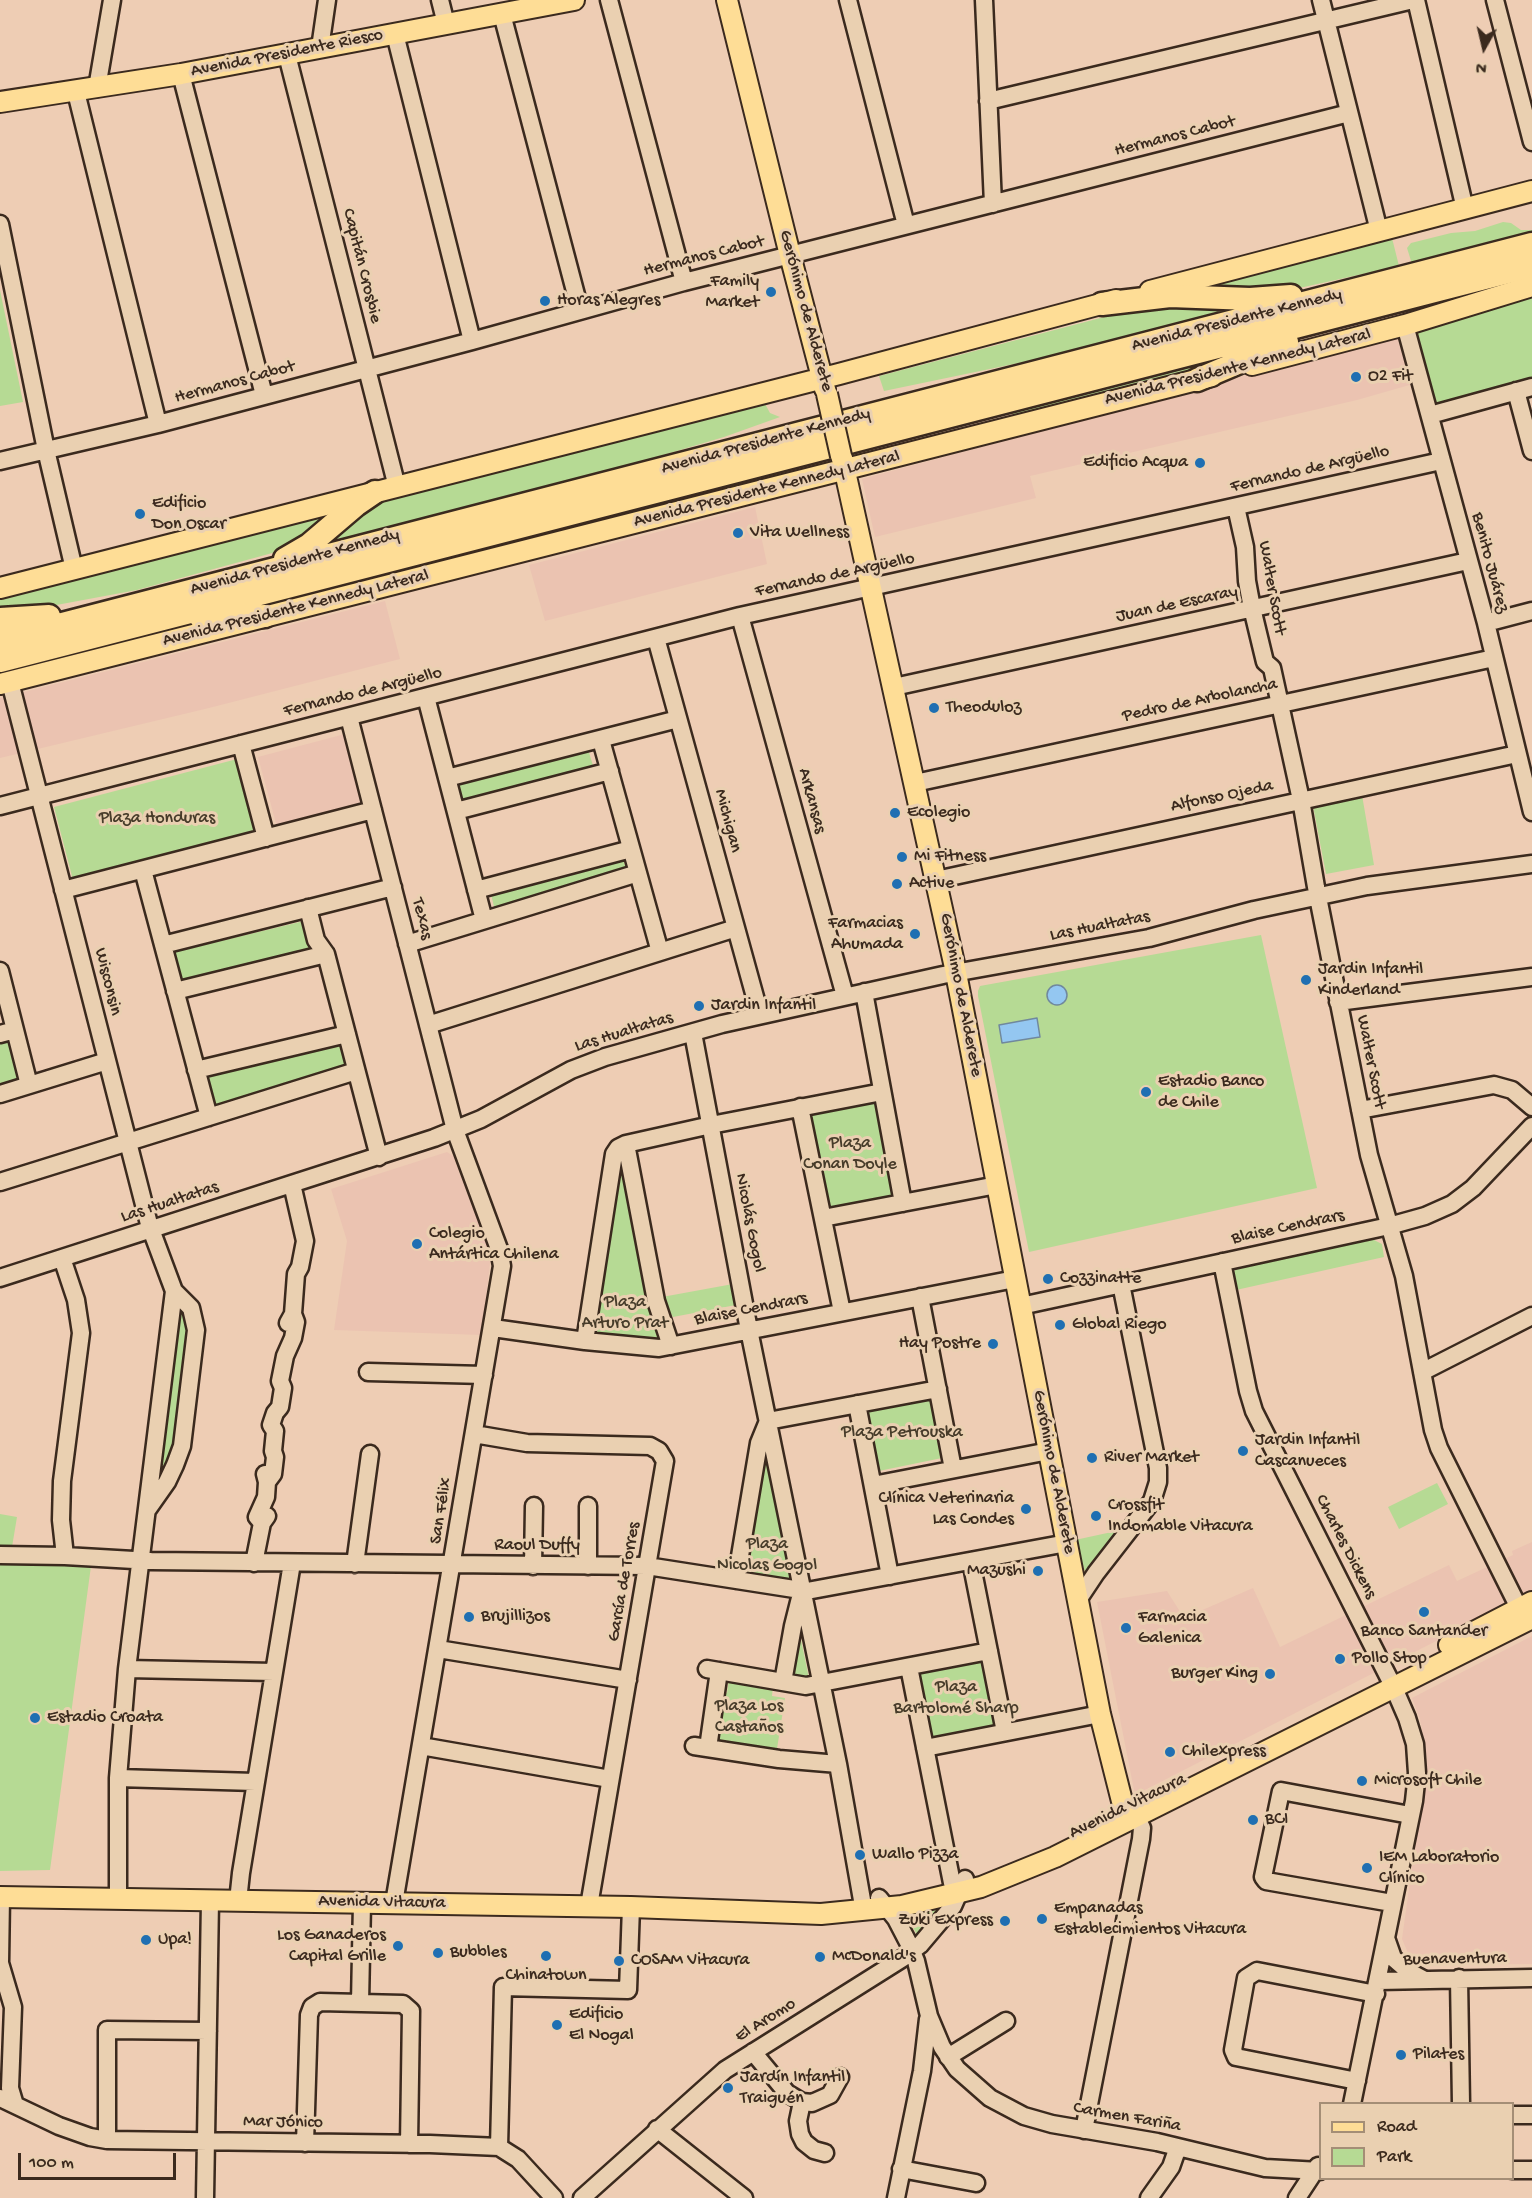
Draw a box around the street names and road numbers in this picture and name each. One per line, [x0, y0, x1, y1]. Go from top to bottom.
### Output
street label: Avenida Presidente Riesco [189, 25, 385, 83]
street label: Hermanos Cabot [1113, 112, 1237, 162]
street label: Capitán Crosbie [336, 206, 386, 326]
street label: Gerónimo de Alderete [773, 228, 837, 394]
street label: Hermanos Cabot [642, 232, 766, 282]
street label: Avenida Presidente Kennedy [1130, 284, 1344, 358]
street label: Avenida Presidente Kennedy Lateral [1103, 324, 1373, 412]
street label: Hermanos Cabot [173, 357, 297, 409]
street label: Avenida Presidente Kennedy [659, 404, 873, 480]
street label: Fernando de Argüello [1228, 441, 1392, 499]
street label: Avenida Presidente Kennedy Lateral [632, 446, 902, 534]
street label: Benito Juárez [1465, 510, 1513, 616]
street label: Avenida Presidente Kennedy [188, 525, 402, 601]
street label: Walter Scott [1252, 539, 1290, 637]
street label: Fernando de Argüello [753, 549, 917, 603]
street label: Avenida Presidente Kennedy Lateral [161, 565, 431, 653]
street label: Juan de Escaray [1114, 582, 1240, 628]
street label: Fernando de Argüello [282, 663, 444, 723]
street label: Pedro de Arbolancha [1120, 674, 1280, 728]
street label: Arkansas [792, 766, 830, 836]
street label: Alfonso Ojeda [1169, 776, 1275, 818]
street label: Michigan [708, 787, 746, 855]
street label: Texas [405, 896, 437, 942]
street label: Las Hualtatas [1048, 907, 1152, 947]
street label: Gerónimo de Alderete [934, 911, 986, 1079]
street label: Wisconsin [88, 946, 126, 1018]
street label: Las Hualtatas [572, 1008, 676, 1058]
street label: Walter Scott [1350, 1013, 1390, 1111]
street label: Nicolás Gogol [729, 1172, 769, 1274]
street label: Las Hualtatas [118, 1177, 222, 1229]
street label: Blaise Cendrars [1230, 1206, 1346, 1250]
street label: Blaise Cendrars [693, 1288, 809, 1332]
street label: Gerónimo de Alderete [1027, 1388, 1079, 1556]
street label: San Félix [426, 1476, 458, 1546]
street label: Charles Dickens [1309, 1491, 1381, 1603]
street label: García de Torres [604, 1521, 646, 1643]
street label: Raoul Duffy [494, 1535, 580, 1557]
street label: Avenida Vitacura [1066, 1769, 1190, 1845]
street label: Avenida Vitacura [318, 1891, 446, 1915]
street label: Buenaventura [1403, 1948, 1507, 1972]
street label: El Aromo [731, 1994, 801, 2048]
street label: Carmen Fariña [1071, 2098, 1183, 2138]
street label: Mar Jónico [243, 2112, 323, 2134]

